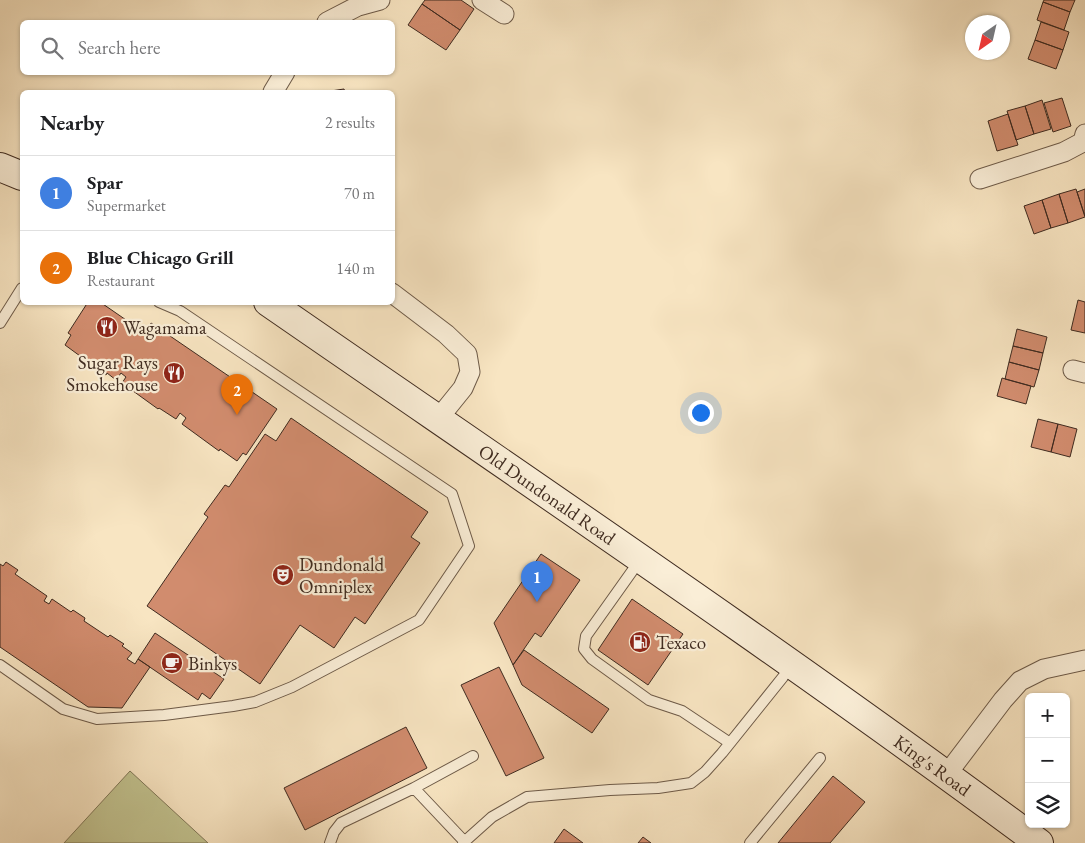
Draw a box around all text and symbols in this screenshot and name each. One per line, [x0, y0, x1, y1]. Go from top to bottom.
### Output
north arrow [965, 15, 1010, 60]
search box [20, 20, 395, 75]
icon: search [38, 34, 66, 62]
text: Search here [78, 35, 160, 60]
text: Nearby [40, 109, 104, 136]
text: 2 results [325, 112, 375, 133]
text: Spar [87, 170, 123, 195]
text: 1 [52, 183, 60, 204]
text: 70 m [344, 183, 375, 204]
text: Supermarket [87, 195, 166, 216]
text: Blue Chicago Grill [87, 245, 234, 270]
text: 2 [52, 258, 60, 279]
text: 140 m [336, 258, 375, 279]
text: Restaurant [87, 270, 155, 291]
restaurant icon: Wagamama [95, 315, 119, 339]
place label: Wagamama [123, 315, 207, 340]
place label: Sugar Rays Smokehouse [66, 350, 158, 397]
restaurant icon: Sugar Rays Smokehouse [162, 361, 186, 385]
pin: 2 [221, 374, 253, 415]
your location [688, 400, 714, 426]
street label: Old Dundonald Road [474, 438, 621, 551]
place label: Dundonald Omniplex [299, 552, 385, 599]
pin: 1 [521, 561, 553, 602]
theatre icon: Dundonald Omniplex [271, 563, 295, 587]
fuel station icon: Texaco [628, 630, 652, 654]
place label: Texaco [656, 630, 706, 655]
cafe icon: Binkys [160, 651, 184, 675]
place label: Binkys [188, 651, 237, 676]
map controls [1025, 693, 1070, 828]
button: + [1025, 693, 1070, 738]
street label: King's Road [889, 729, 976, 802]
button: − [1025, 738, 1070, 783]
button: layers [1025, 783, 1070, 828]

